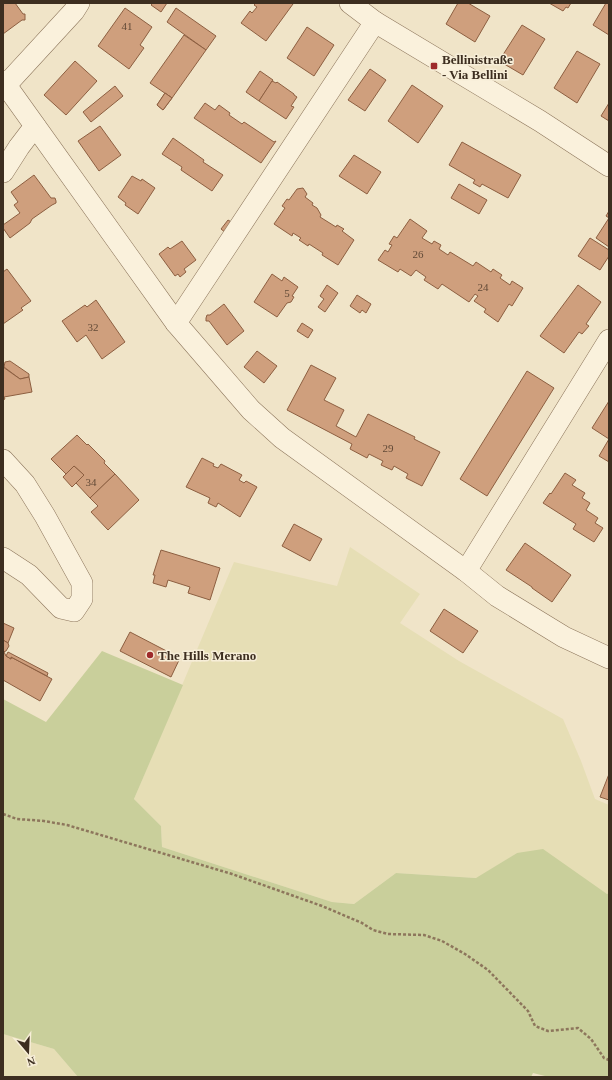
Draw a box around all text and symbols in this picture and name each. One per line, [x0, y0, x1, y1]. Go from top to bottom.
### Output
house number: 41 [122, 20, 133, 32]
place label: Bellinistraße - Via Bellini [442, 52, 513, 82]
marker: Bellinistraße - Via Bellini [429, 61, 439, 71]
house number: 26 [413, 248, 424, 260]
house number: 24 [478, 281, 489, 293]
house number: 5 [284, 287, 290, 299]
house number: 32 [88, 321, 99, 333]
house number: 29 [383, 442, 394, 454]
house number: 34 [86, 476, 97, 488]
place label: The Hills Merano [158, 648, 256, 663]
marker: The Hills Merano [145, 650, 155, 660]
north arrow [8, 1032, 48, 1072]
text: N [25, 1054, 37, 1068]

